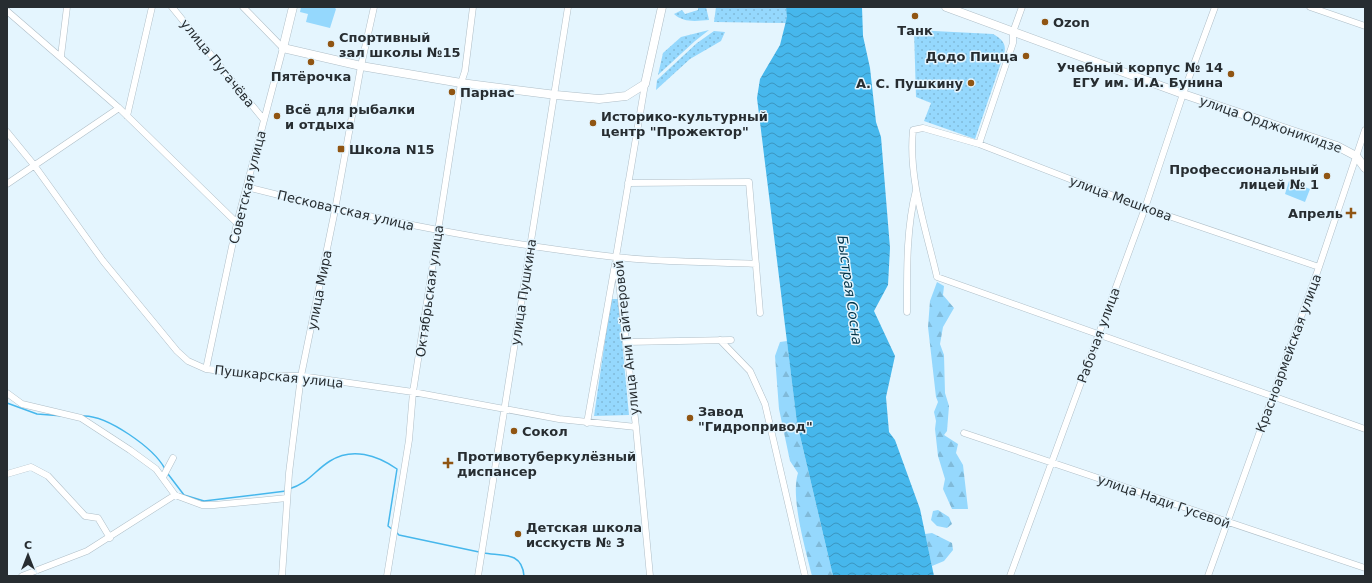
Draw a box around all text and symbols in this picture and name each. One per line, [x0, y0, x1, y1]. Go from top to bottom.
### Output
marker: Танк [910, 11, 920, 21]
place label: Ozon [1053, 15, 1090, 30]
street label: улица Пугачёва [177, 16, 258, 110]
marker: Ozon [1040, 17, 1050, 27]
place label: Танк [897, 23, 933, 38]
place label: Спортивный зал школы №15 [339, 30, 460, 60]
marker: Спортивный зал школы №15 [326, 39, 336, 49]
place label: Додо Пицца [926, 49, 1018, 64]
marker: Додо Пицца [1021, 51, 1031, 61]
marker: Пятёрочка [306, 57, 316, 67]
place label: Учебный корпус № 14 ЕГУ им. И.А. Бунина [1057, 60, 1223, 90]
place label: Пятёрочка [271, 69, 351, 84]
marker: Учебный корпус № 14 ЕГУ им. И.А. Бунина [1226, 69, 1236, 79]
place label: А. С. Пушкину [856, 76, 964, 91]
marker: А. С. Пушкину [966, 78, 976, 88]
place label: Парнас [460, 85, 514, 100]
marker: Парнас [447, 87, 457, 97]
street label: улица Орджоникидзе [1198, 93, 1344, 156]
place label: Всё для рыбалки и отдыха [285, 102, 415, 132]
place label: Историко-культурный центр "Прожектор" [601, 109, 768, 139]
marker: Всё для рыбалки и отдыха [272, 111, 282, 121]
marker: Историко-культурный центр "Прожектор" [588, 118, 598, 128]
street label: Советская улица [226, 129, 269, 245]
place label: Школа N15 [349, 142, 435, 157]
marker: Школа N15 [336, 144, 346, 154]
place label: Профессиональный лицей № 1 [1169, 162, 1319, 192]
marker: Профессиональный лицей № 1 [1322, 171, 1332, 181]
street label: улица Мешкова [1068, 173, 1174, 224]
street label: Песковатская улица [276, 187, 416, 234]
place label: Апрель [1288, 206, 1343, 221]
marker: Апрель [1346, 208, 1356, 218]
street label: Октябрьская улица [413, 224, 446, 358]
water label: Быстрая Сосна [834, 234, 866, 346]
street label: улица Пушкина [508, 238, 539, 346]
street label: улица Мира [304, 249, 335, 331]
street label: улица Ани Гайтеровой [611, 260, 642, 416]
street label: Красноармейская улица [1253, 272, 1324, 435]
street label: Рабочая улица [1074, 285, 1123, 385]
street label: Пушкарская улица [214, 362, 344, 391]
place label: Завод "Гидропривод" [698, 404, 813, 434]
marker: Завод "Гидропривод" [685, 413, 695, 423]
place label: Сокол [522, 424, 568, 439]
marker: Сокол [509, 426, 519, 436]
place label: Противотуберкулёзный диспансер [457, 449, 636, 479]
marker: Противотуберкулёзный диспансер [442, 457, 454, 469]
street label: улица Нади Гусевой [1095, 472, 1232, 531]
place label: Детская школа исскуств № 3 [526, 520, 642, 550]
marker: Детская школа исскуств № 3 [513, 529, 523, 539]
north arrow [8, 535, 48, 575]
text: С [24, 539, 32, 552]

